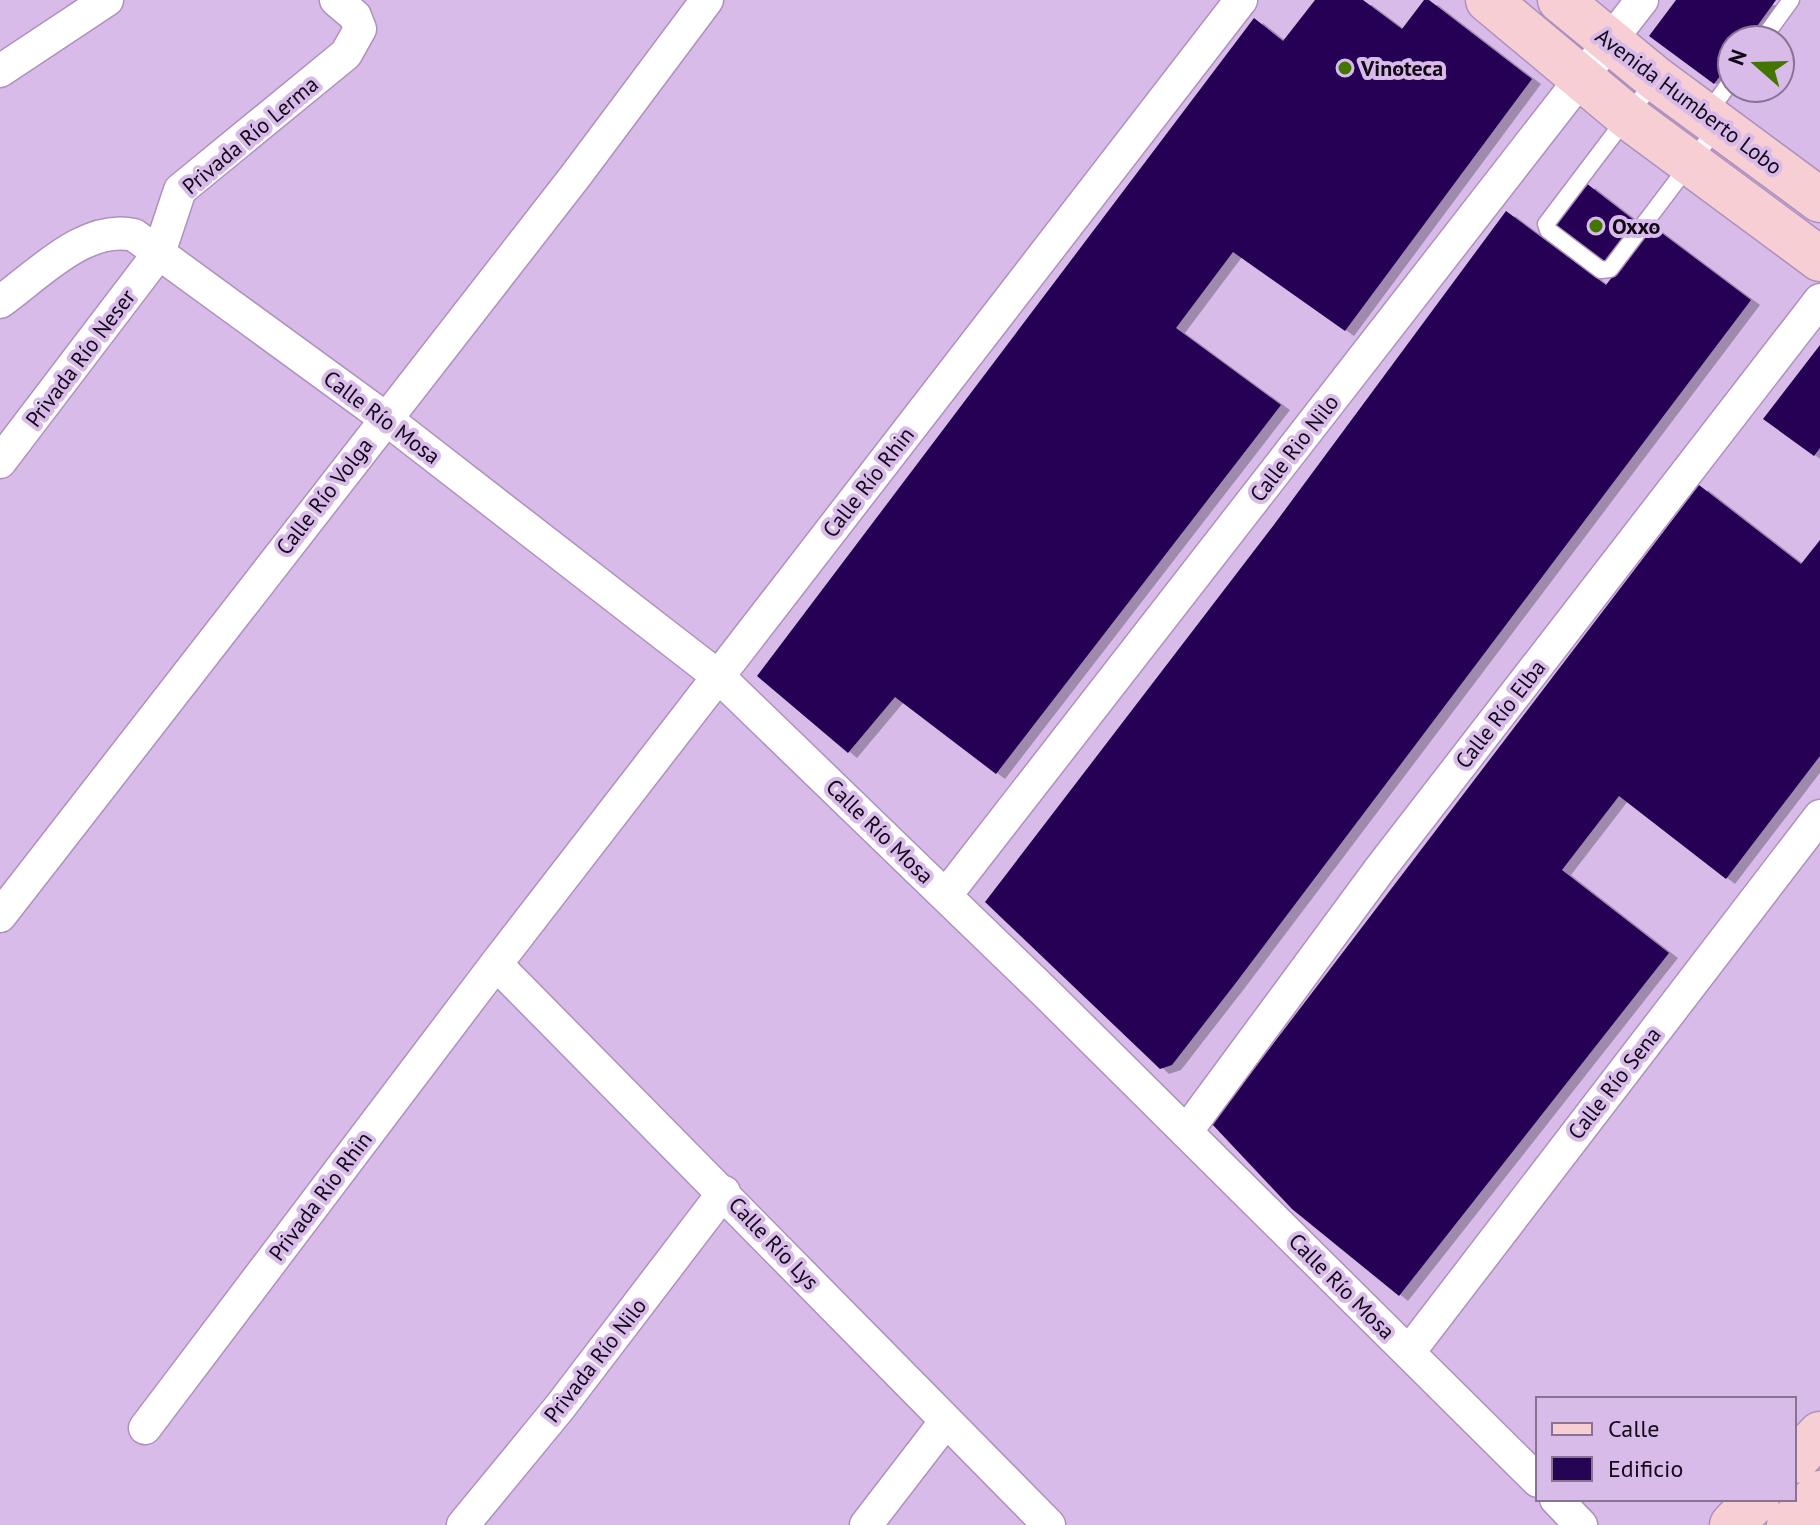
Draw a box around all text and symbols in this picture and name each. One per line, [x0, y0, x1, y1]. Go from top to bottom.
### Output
street label: Avenida Humberto Lobo [1590, 22, 1788, 180]
north arrow [1716, 24, 1796, 104]
text: N [1722, 46, 1753, 69]
place label: Vinoteca [1360, 54, 1443, 82]
marker: Vinoteca [1336, 59, 1354, 77]
street label: Privada Río Lerma [176, 70, 324, 200]
place label: Oxxo [1612, 212, 1660, 240]
marker: Oxxo [1587, 217, 1605, 235]
street label: Privada Río Neser [19, 283, 141, 432]
street label: Calle Río Mosa [318, 364, 446, 470]
street label: Calle Rio Nilo [1243, 389, 1345, 507]
street label: Calle Río Rhin [816, 421, 920, 543]
street label: Calle Río Volga [270, 432, 378, 560]
street label: Calle Río Elba [1449, 654, 1551, 774]
street label: Calle Río Mosa [820, 773, 940, 889]
street label: Calle Río Sena [1561, 1021, 1667, 1145]
street label: Privada Río Rhin [262, 1126, 378, 1266]
street label: Calle Río Lys [723, 1191, 825, 1295]
street label: Calle Río Mosa [1283, 1227, 1401, 1345]
street label: Privada Río Nilo [538, 1292, 652, 1428]
legend [1536, 1397, 1796, 1501]
text: Calle [1608, 1413, 1659, 1444]
text: Edificio [1608, 1453, 1683, 1484]

